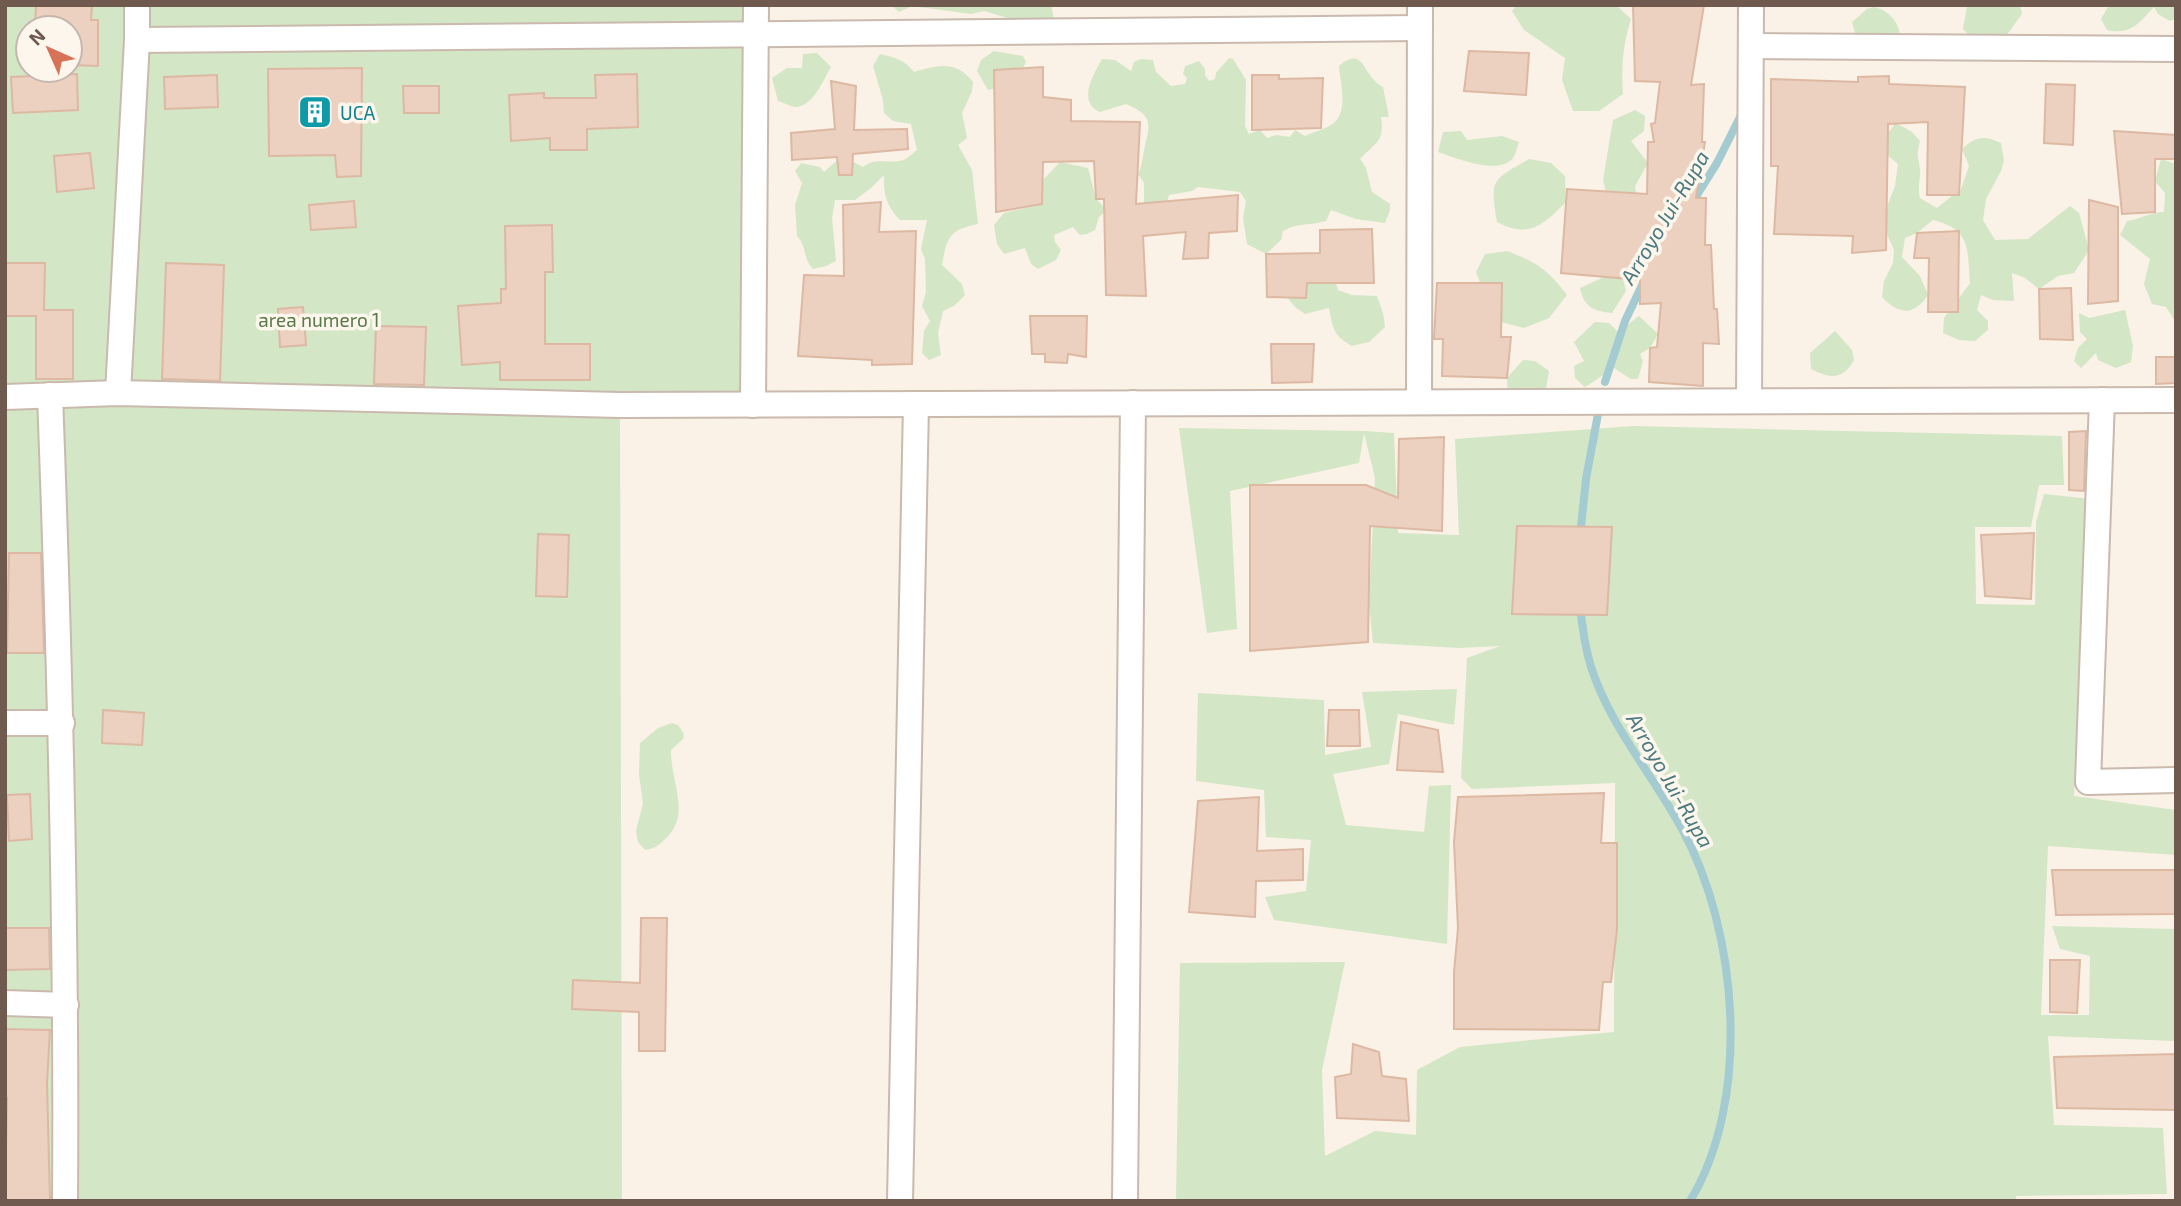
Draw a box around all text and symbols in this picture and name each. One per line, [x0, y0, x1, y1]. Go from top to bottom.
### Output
north arrow [14, 14, 84, 84]
text: N [24, 24, 50, 50]
building icon: UCA [296, 93, 334, 131]
place label: UCA [340, 101, 375, 124]
water label: Arroyo Jui-Rupa [1614, 146, 1715, 290]
park label: area numero 1 [258, 308, 380, 331]
water label: Arroyo Jui-Rupa [1621, 707, 1720, 852]

